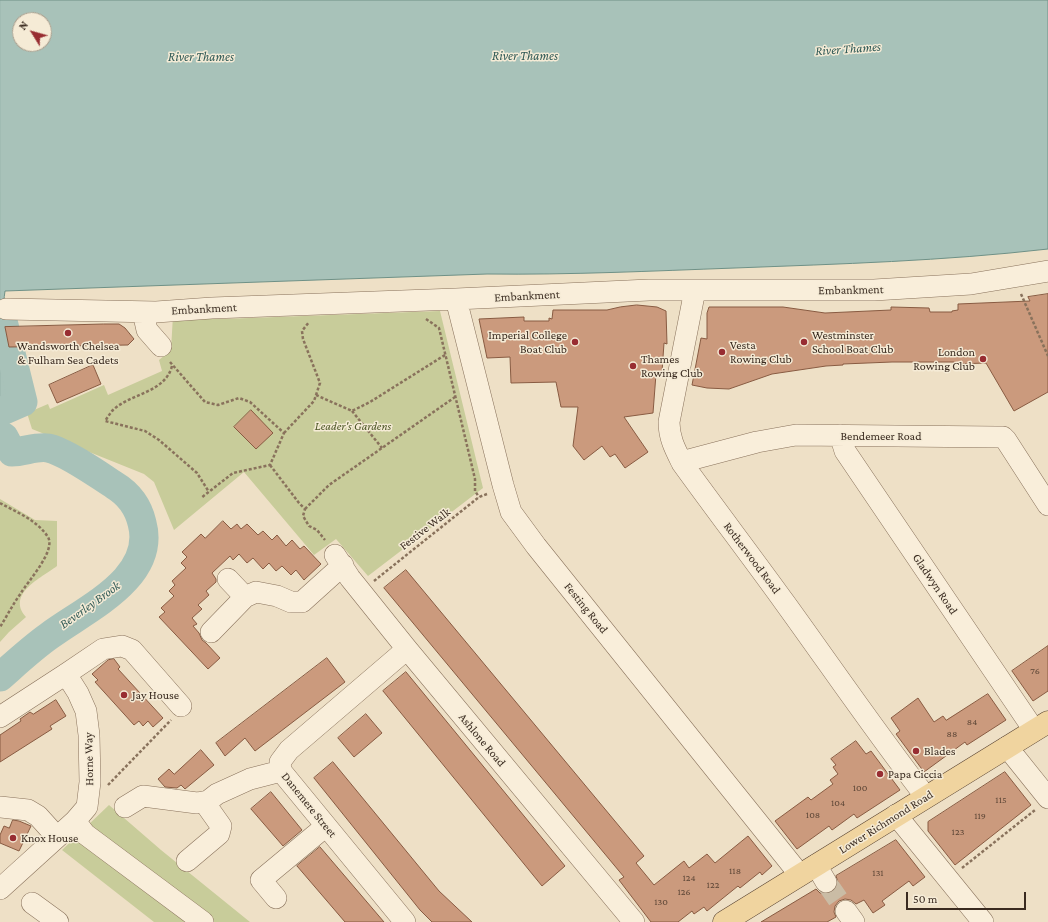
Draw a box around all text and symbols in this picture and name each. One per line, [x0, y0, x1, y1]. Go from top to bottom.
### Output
north arrow [12, 12, 52, 52]
text: N [16, 19, 30, 32]
water label: River Thames [815, 39, 881, 59]
water label: River Thames [492, 48, 558, 64]
water label: River Thames [168, 49, 234, 65]
street label: Embankment [818, 282, 884, 298]
street label: Embankment [494, 287, 560, 305]
street label: Embankment [171, 300, 237, 318]
marker: Wandsworth Chelsea & Fulham Sea Cadets [63, 328, 73, 338]
place label: Imperial College Boat Club [488, 328, 567, 356]
place label: Westminster School Boat Club [812, 328, 893, 356]
marker: Imperial College Boat Club [570, 337, 580, 347]
marker: Westminster School Boat Club [799, 337, 809, 347]
place label: Vesta Rowing Club [730, 338, 792, 366]
place label: Wandsworth Chelsea & Fulham Sea Cadets [17, 339, 119, 367]
place label: London Rowing Club [913, 345, 975, 373]
marker: Vesta Rowing Club [717, 347, 727, 357]
place label: Thames Rowing Club [641, 352, 703, 380]
marker: London Rowing Club [978, 354, 988, 364]
marker: Thames Rowing Club [628, 361, 638, 371]
park label: Leader's Gardens [315, 419, 391, 433]
street label: Bendemeer Road [841, 429, 921, 443]
street label: Festive Walk [397, 505, 453, 553]
street label: Rotherwood Road [720, 519, 784, 597]
street label: Gladwyn Road [909, 551, 961, 617]
water label: Beverley Brook [57, 578, 123, 632]
street label: Festing Road [561, 580, 611, 636]
house number: 76 [1030, 665, 1040, 677]
place label: Jay House [132, 688, 179, 702]
marker: Jay House [119, 690, 129, 700]
street label: Ashlone Road [455, 710, 509, 770]
house number: 84 [967, 716, 977, 728]
house number: 88 [947, 728, 957, 740]
street label: Horne Way [81, 732, 97, 786]
place label: Blades [924, 744, 956, 758]
marker: Blades [911, 746, 921, 756]
place label: Papa Ciccia [888, 767, 942, 781]
street label: Danemere Street [278, 769, 340, 841]
marker: Papa Ciccia [875, 769, 885, 779]
house number: 100 [853, 782, 867, 794]
street label: Lower Richmond Road [836, 787, 936, 857]
house number: 115 [995, 794, 1007, 806]
house number: 104 [831, 797, 845, 809]
house number: 108 [806, 809, 820, 821]
house number: 119 [974, 810, 986, 822]
house number: 123 [952, 826, 964, 838]
place label: Knox House [21, 831, 78, 845]
marker: Knox House [8, 833, 18, 843]
house number: 118 [729, 865, 741, 877]
house number: 131 [872, 867, 884, 879]
house number: 124 [682, 872, 696, 884]
house number: 122 [707, 879, 719, 891]
scale bar [908, 884, 1028, 910]
house number: 126 [677, 886, 691, 898]
text: 50 m [913, 892, 937, 906]
house number: 130 [654, 896, 668, 908]

